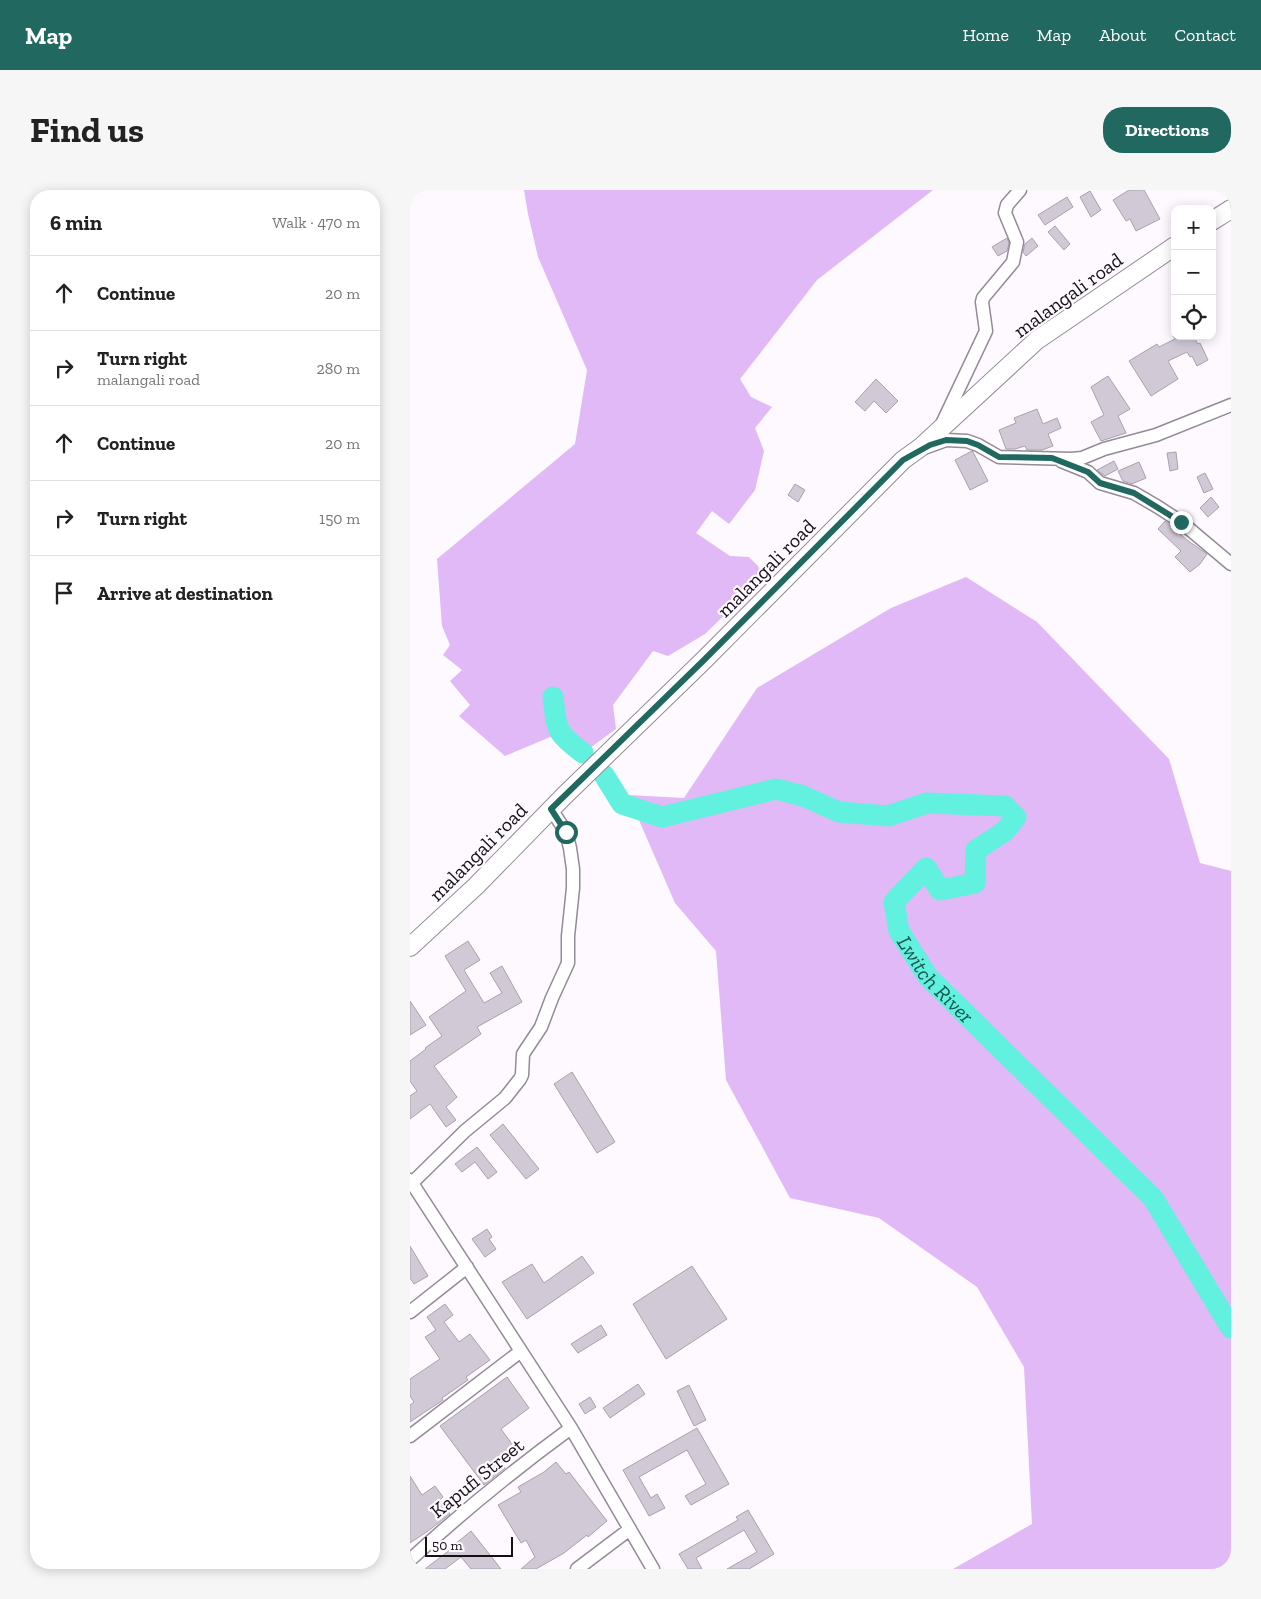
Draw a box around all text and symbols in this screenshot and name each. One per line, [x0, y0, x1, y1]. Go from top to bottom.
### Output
text: Map [25, 21, 72, 50]
text: Home [962, 24, 1009, 46]
text: Map [1037, 24, 1071, 46]
text: About [1099, 24, 1146, 46]
text: Contact [1174, 24, 1236, 46]
button: Directions [1103, 107, 1231, 153]
text: Find us [30, 109, 144, 151]
map controls [1171, 205, 1216, 340]
button: + [1171, 205, 1216, 250]
text: 6 min [50, 210, 102, 235]
text: Walk · 470 m [272, 213, 360, 232]
street label: malangali road [1009, 247, 1127, 343]
button: − [1171, 250, 1216, 295]
icon: ahead [50, 279, 78, 307]
text: Continue [97, 282, 175, 305]
text: 20 m [325, 284, 360, 303]
button: locate [1171, 295, 1216, 340]
text: Turn right [97, 347, 187, 370]
icon: right [50, 354, 78, 382]
text: 280 m [316, 359, 360, 378]
text: malangali road [97, 370, 200, 389]
icon: ahead [50, 429, 78, 457]
text: Continue [97, 432, 175, 455]
text: 20 m [325, 434, 360, 453]
icon: right [50, 504, 78, 532]
text: Turn right [97, 507, 187, 530]
text: 150 m [319, 509, 360, 528]
route end [1170, 511, 1193, 534]
street label: malangali road [712, 514, 820, 622]
icon: arrive [50, 579, 78, 607]
text: Arrive at destination [97, 582, 273, 605]
street label: malangali road [424, 798, 532, 906]
route start [555, 821, 578, 844]
water label: Lwitch River [893, 931, 980, 1028]
street label: Kapufi Street [425, 1433, 529, 1523]
scale bar [425, 1534, 512, 1557]
text: 50 m [432, 1537, 463, 1554]

